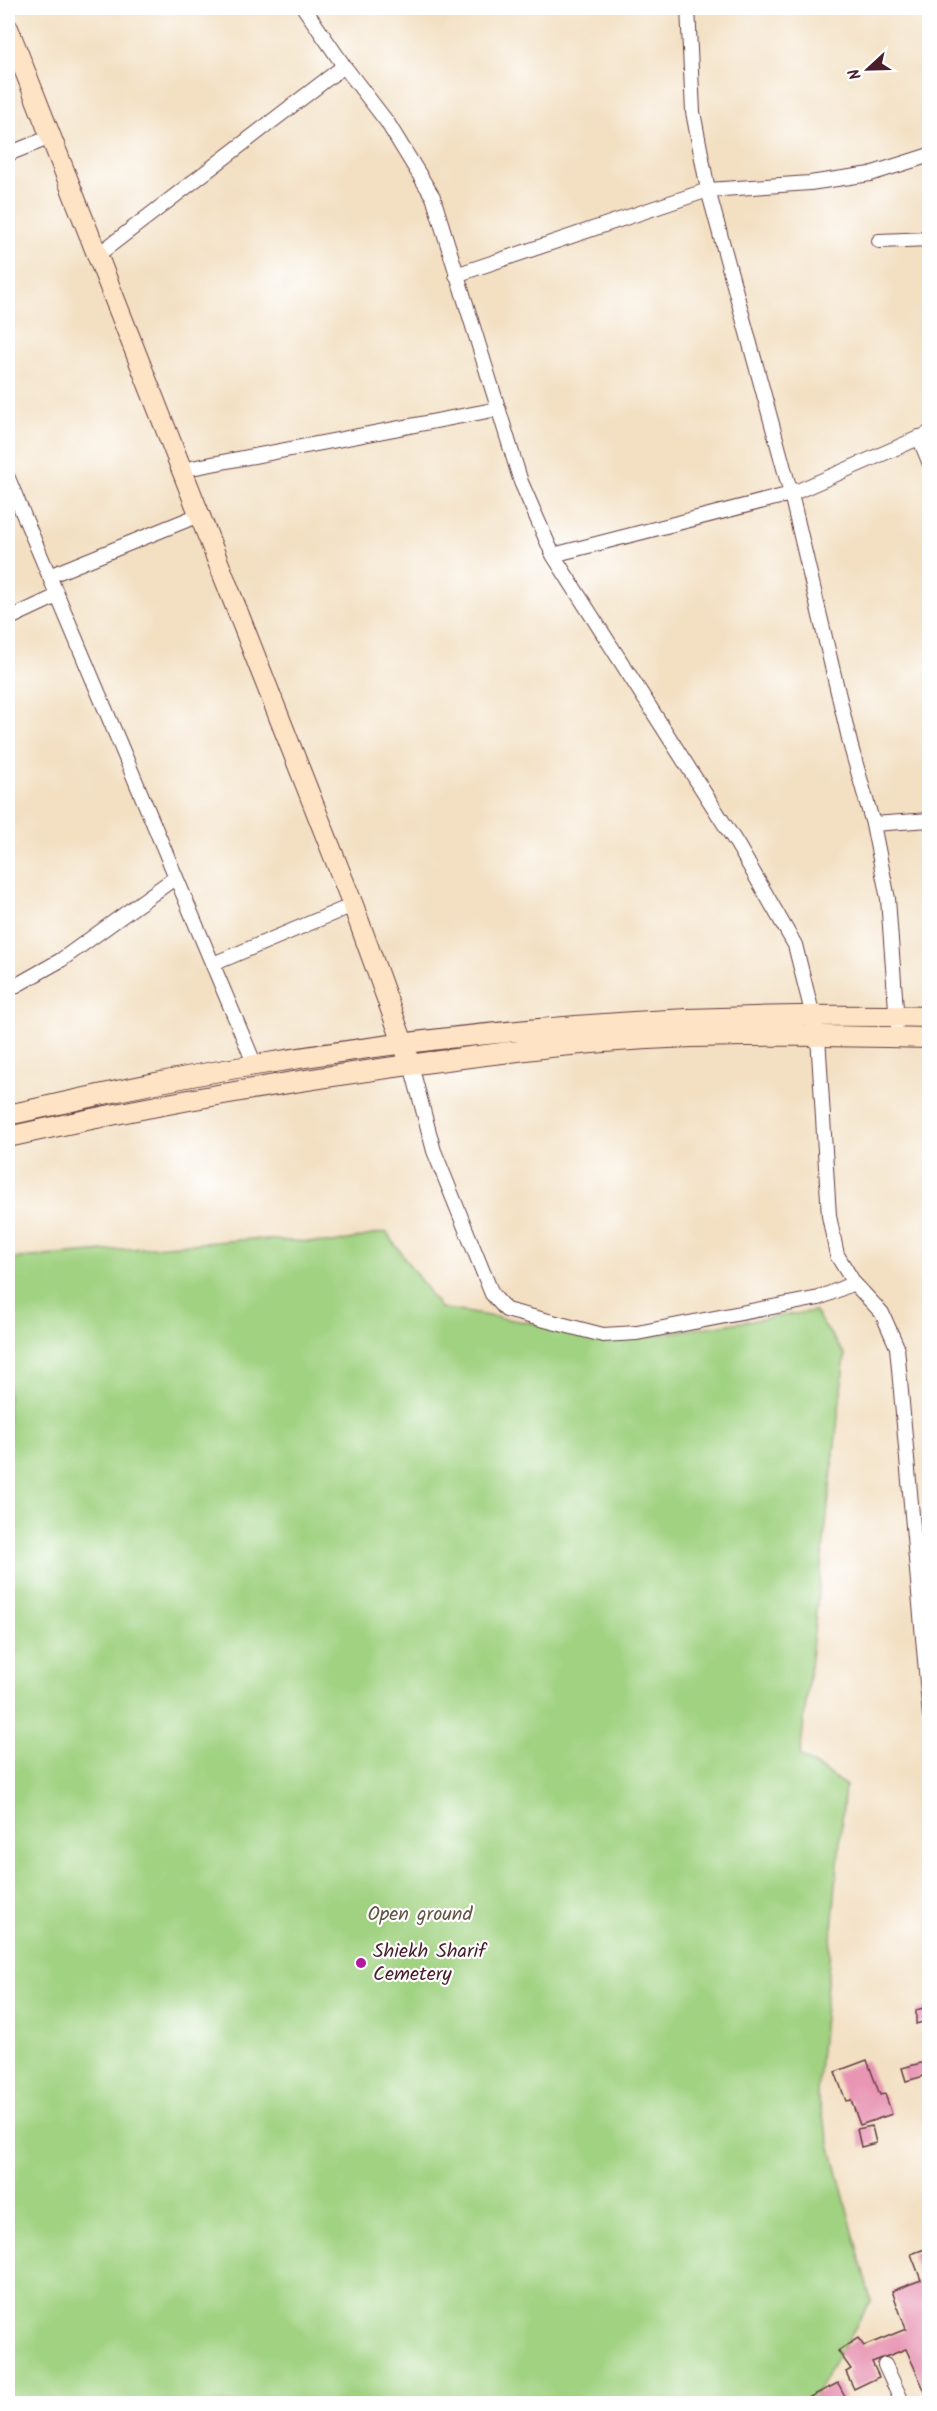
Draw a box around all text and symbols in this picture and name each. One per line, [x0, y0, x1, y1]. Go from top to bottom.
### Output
north arrow [838, 39, 898, 99]
text: N [842, 65, 869, 83]
park label: Open ground [368, 1899, 473, 1931]
place label: Shiekh Sharif Cemetery [373, 1936, 488, 1991]
marker: Shiekh Sharif Cemetery [354, 1956, 368, 1970]

